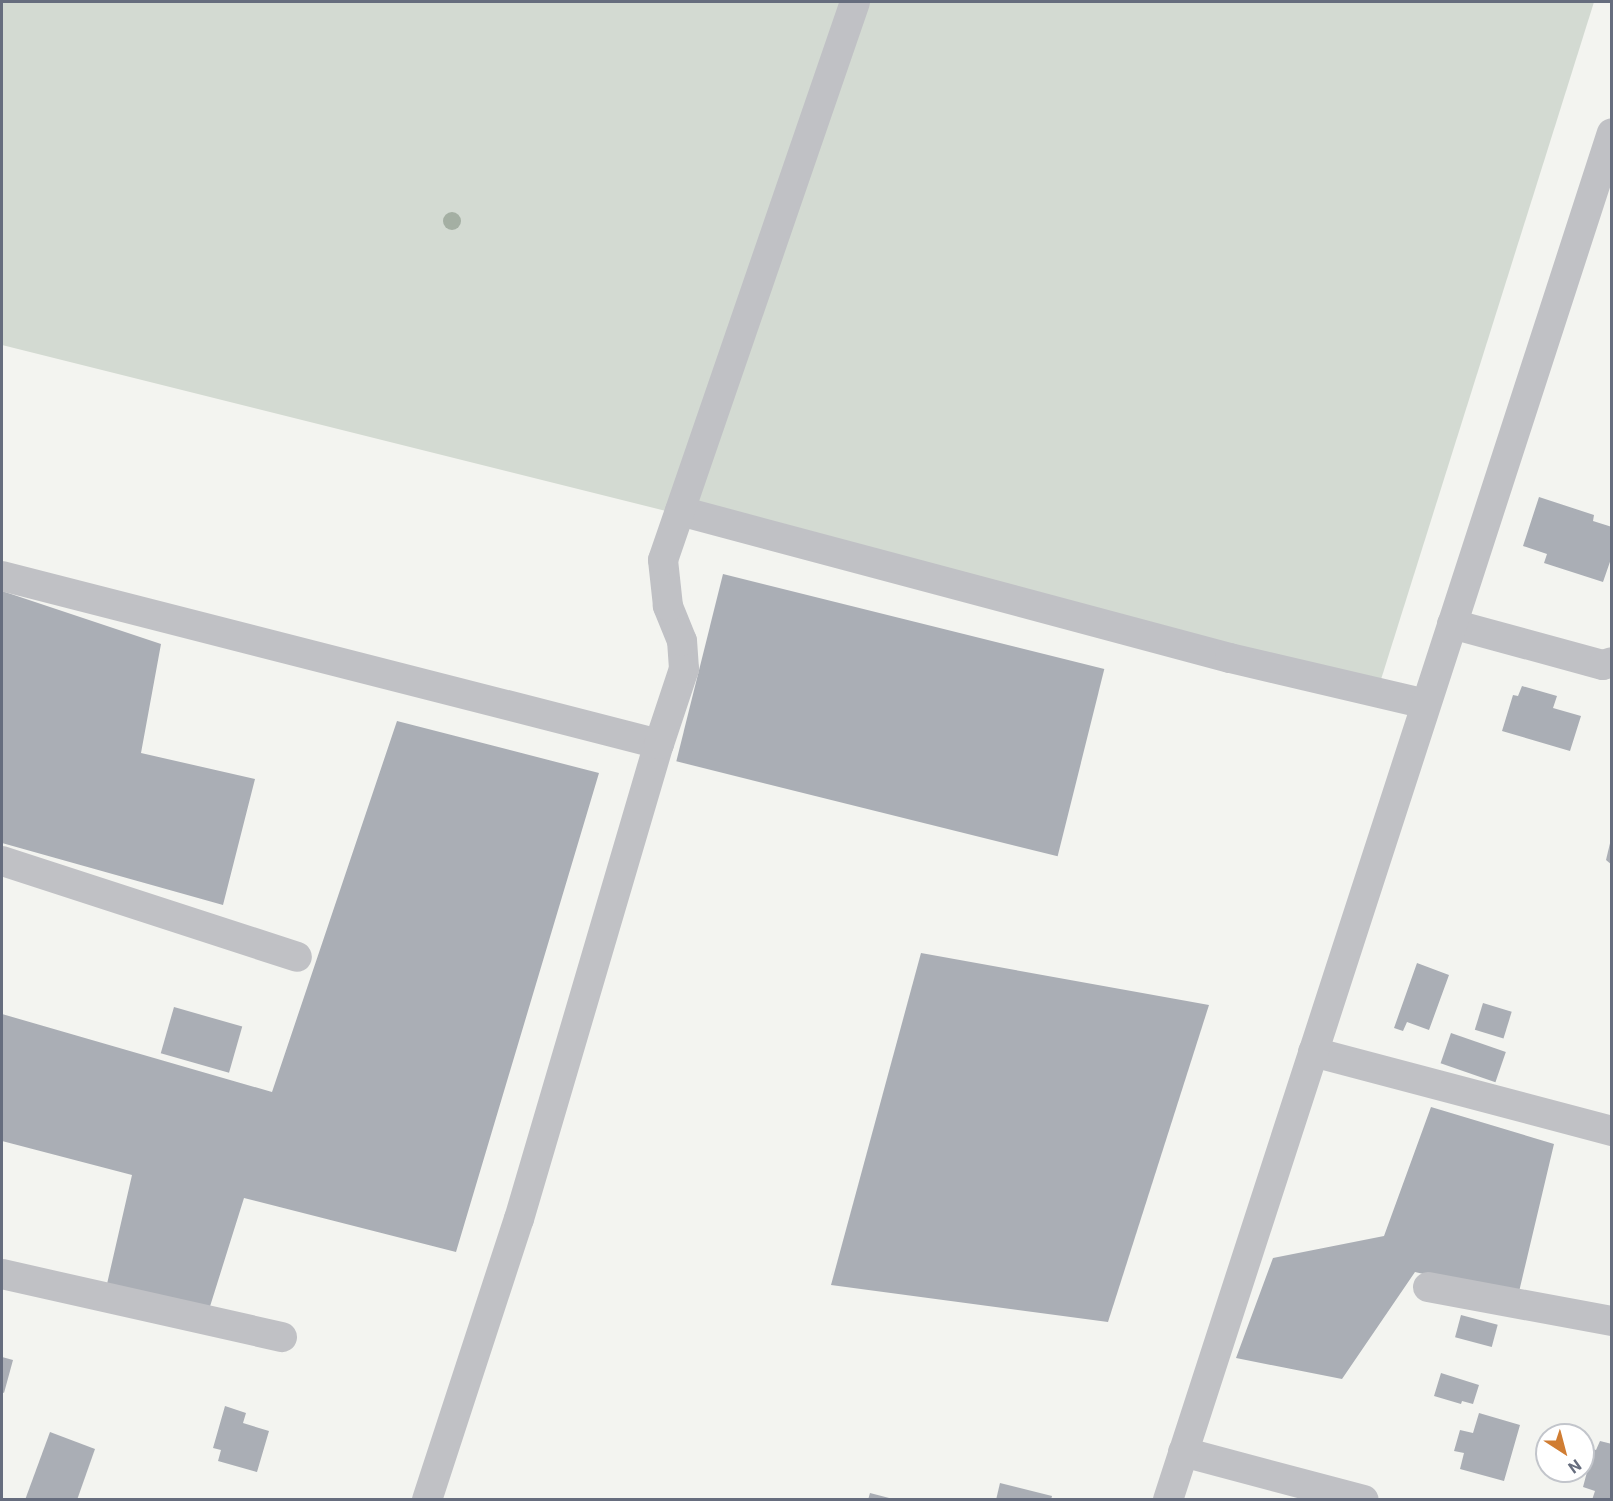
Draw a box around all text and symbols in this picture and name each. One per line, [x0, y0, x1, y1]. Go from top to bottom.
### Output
north arrow [1535, 1423, 1595, 1483]
text: N [1565, 1455, 1585, 1477]

